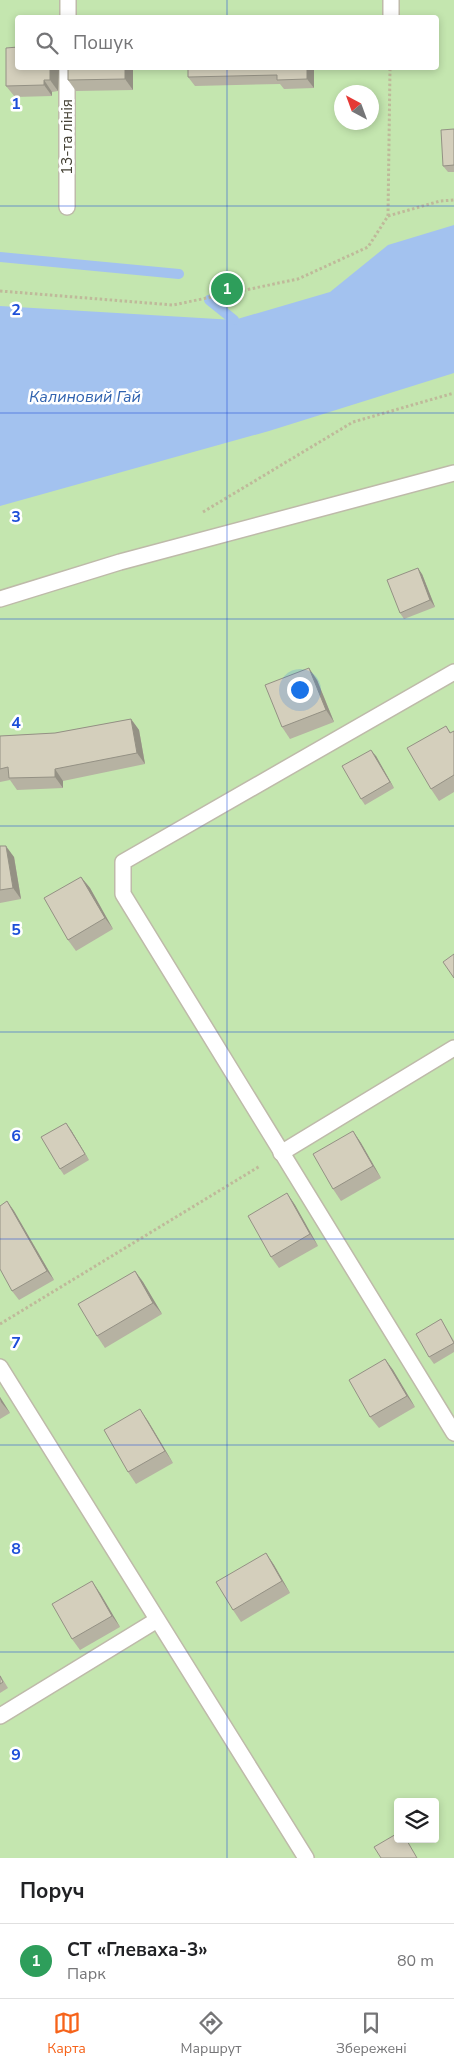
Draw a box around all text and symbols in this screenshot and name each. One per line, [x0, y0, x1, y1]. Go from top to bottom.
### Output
search box [15, 15, 439, 70]
icon: search [33, 29, 61, 57]
text: Пошук [73, 30, 133, 56]
north arrow [334, 85, 379, 130]
text: 1 [11, 93, 21, 115]
street label: 13-та лінія [57, 99, 77, 175]
pin: 1 [211, 270, 243, 308]
text: 2 [11, 299, 21, 321]
water label: Калиновий Гай [29, 386, 141, 408]
text: 3 [11, 506, 21, 528]
your location [287, 677, 313, 703]
text: 4 [11, 712, 21, 734]
text: 5 [11, 919, 21, 941]
text: 6 [11, 1125, 21, 1147]
text: 7 [11, 1332, 21, 1354]
text: 8 [11, 1538, 21, 1560]
text: 9 [11, 1744, 21, 1766]
map controls [394, 1798, 439, 1843]
button: layers [394, 1798, 439, 1843]
text: Поруч [20, 1877, 85, 1905]
text: СТ «Глеваха-3» [67, 1937, 208, 1963]
text: 1 [31, 1950, 41, 1972]
text: 80 m [397, 1950, 434, 1972]
text: Парк [67, 1963, 106, 1985]
tab: Карта [47, 2009, 86, 2058]
tab: Маршрут [181, 2009, 241, 2058]
tab: Збережені [336, 2009, 407, 2058]

